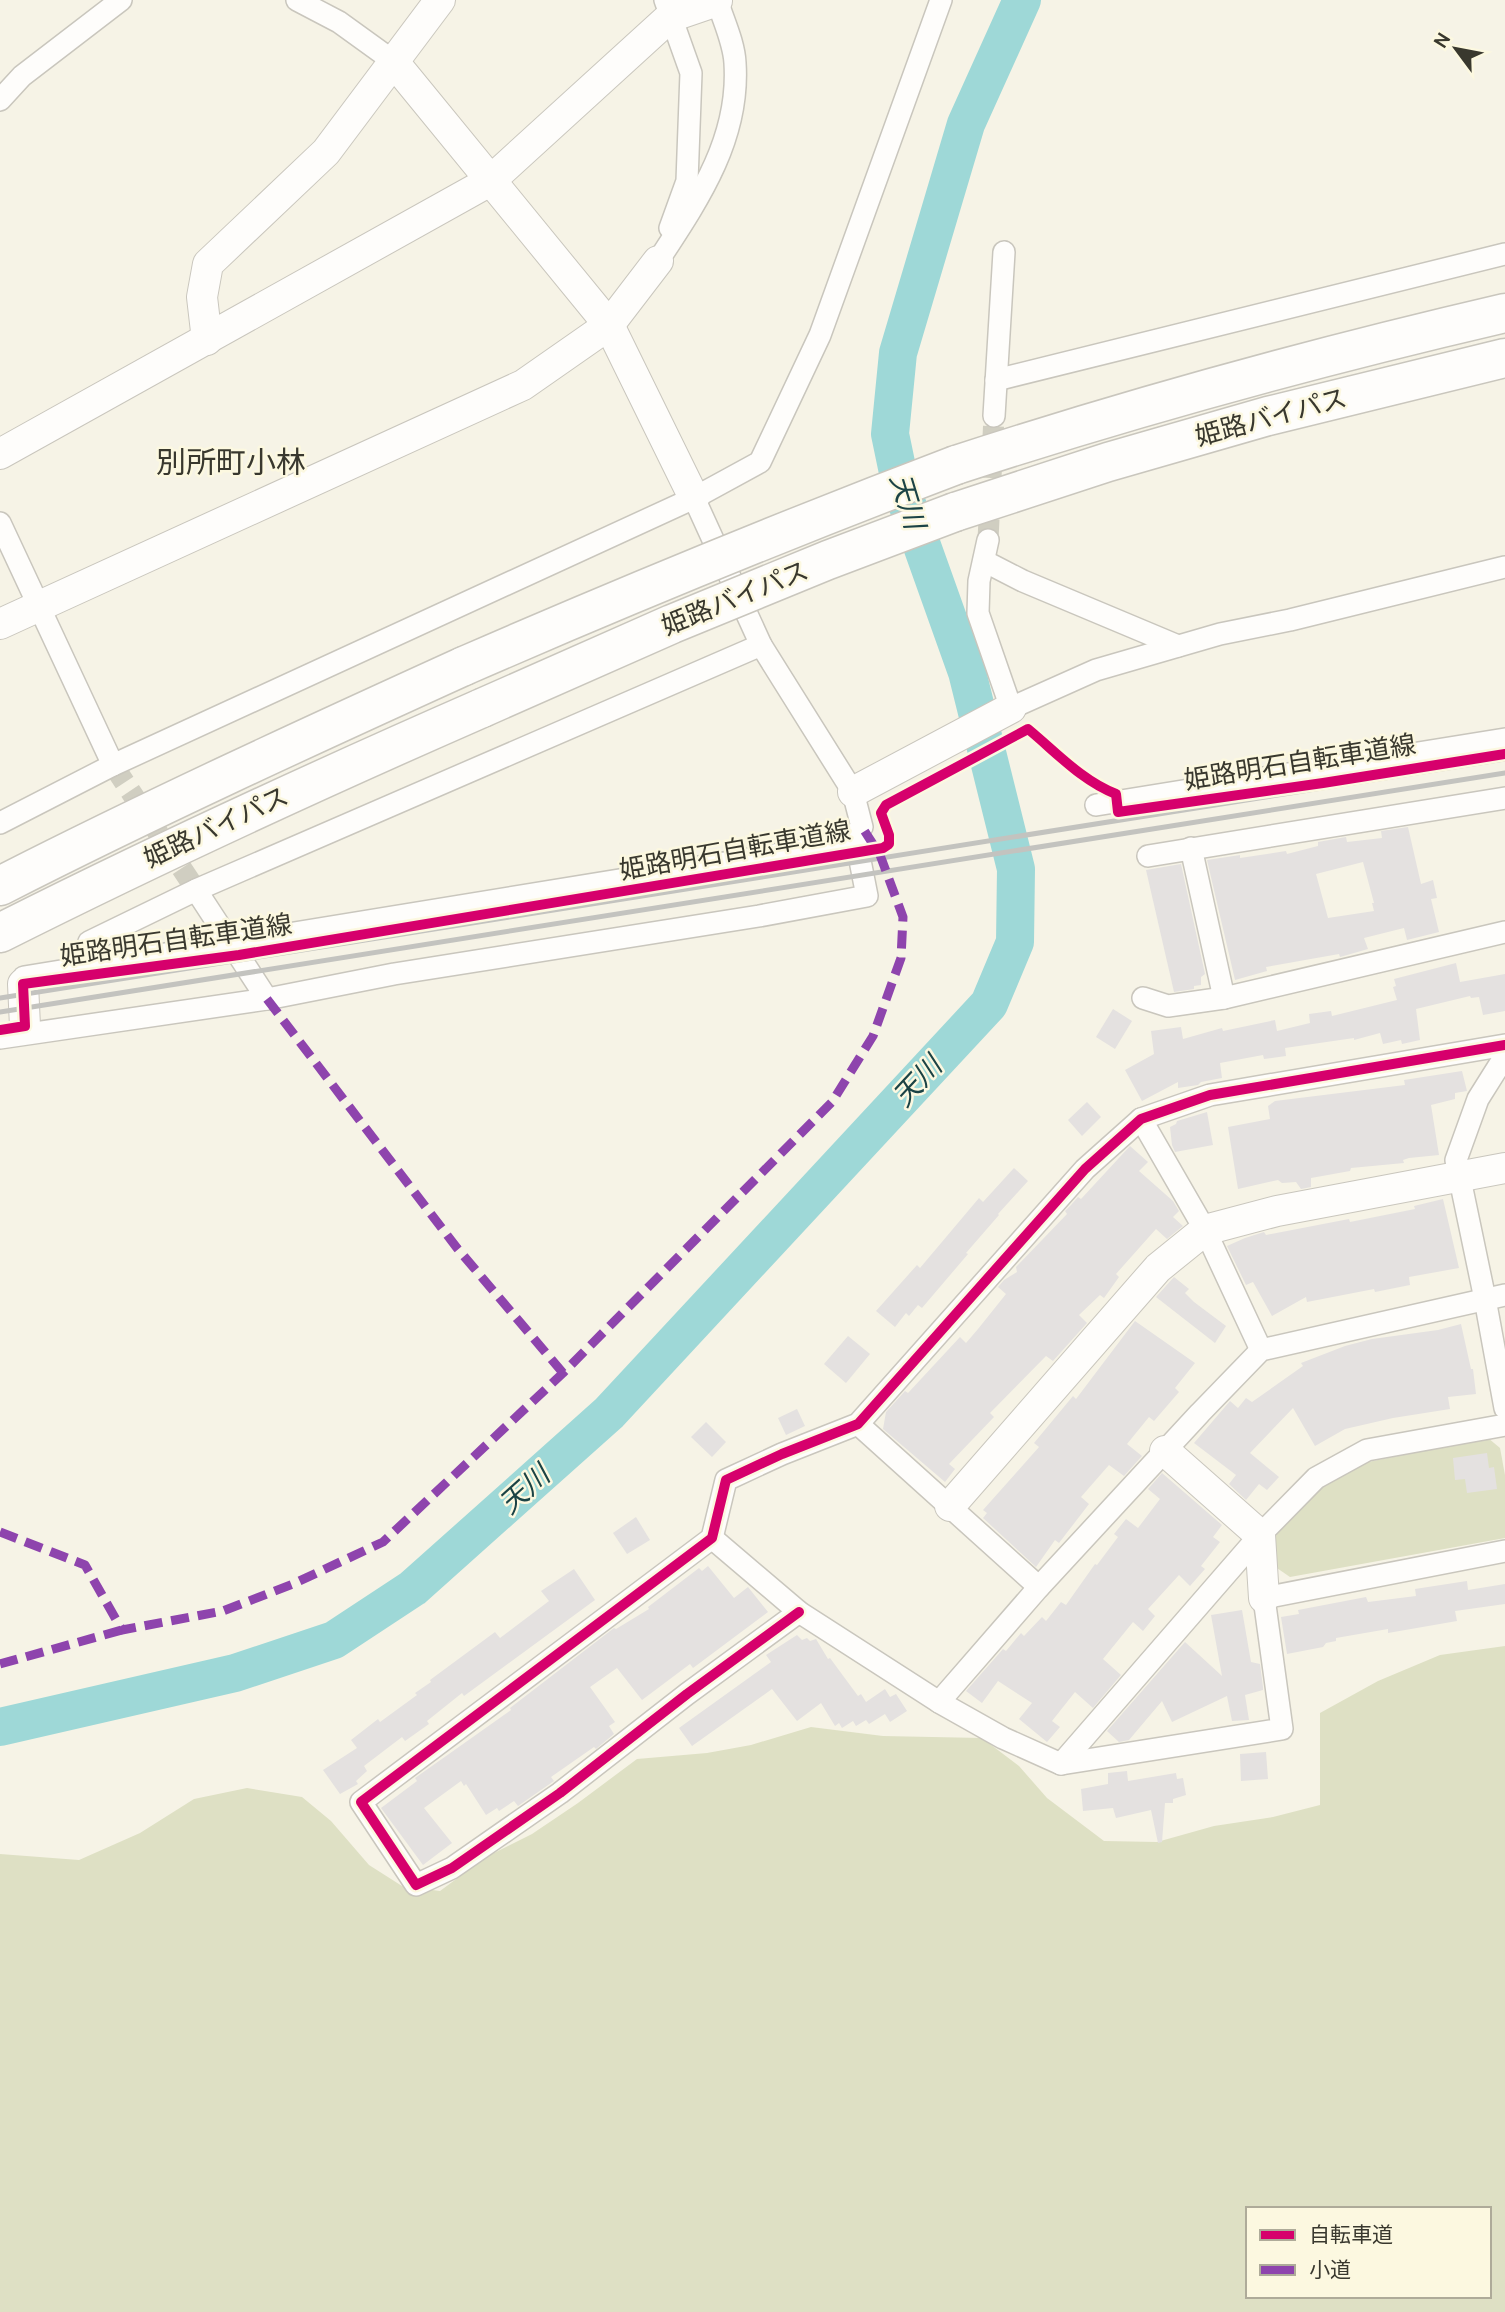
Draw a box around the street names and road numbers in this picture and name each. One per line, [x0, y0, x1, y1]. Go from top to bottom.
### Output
street label: 姫路バイパス [1192, 381, 1350, 453]
street label: 姫路バイパス [657, 554, 813, 642]
street label: 姫路明石自転車道線 [1182, 728, 1418, 796]
street label: 姫路バイパス [139, 780, 293, 874]
street label: 姫路明石自転車道線 [617, 814, 853, 886]
street label: 姫路明石自転車道線 [58, 908, 294, 972]

